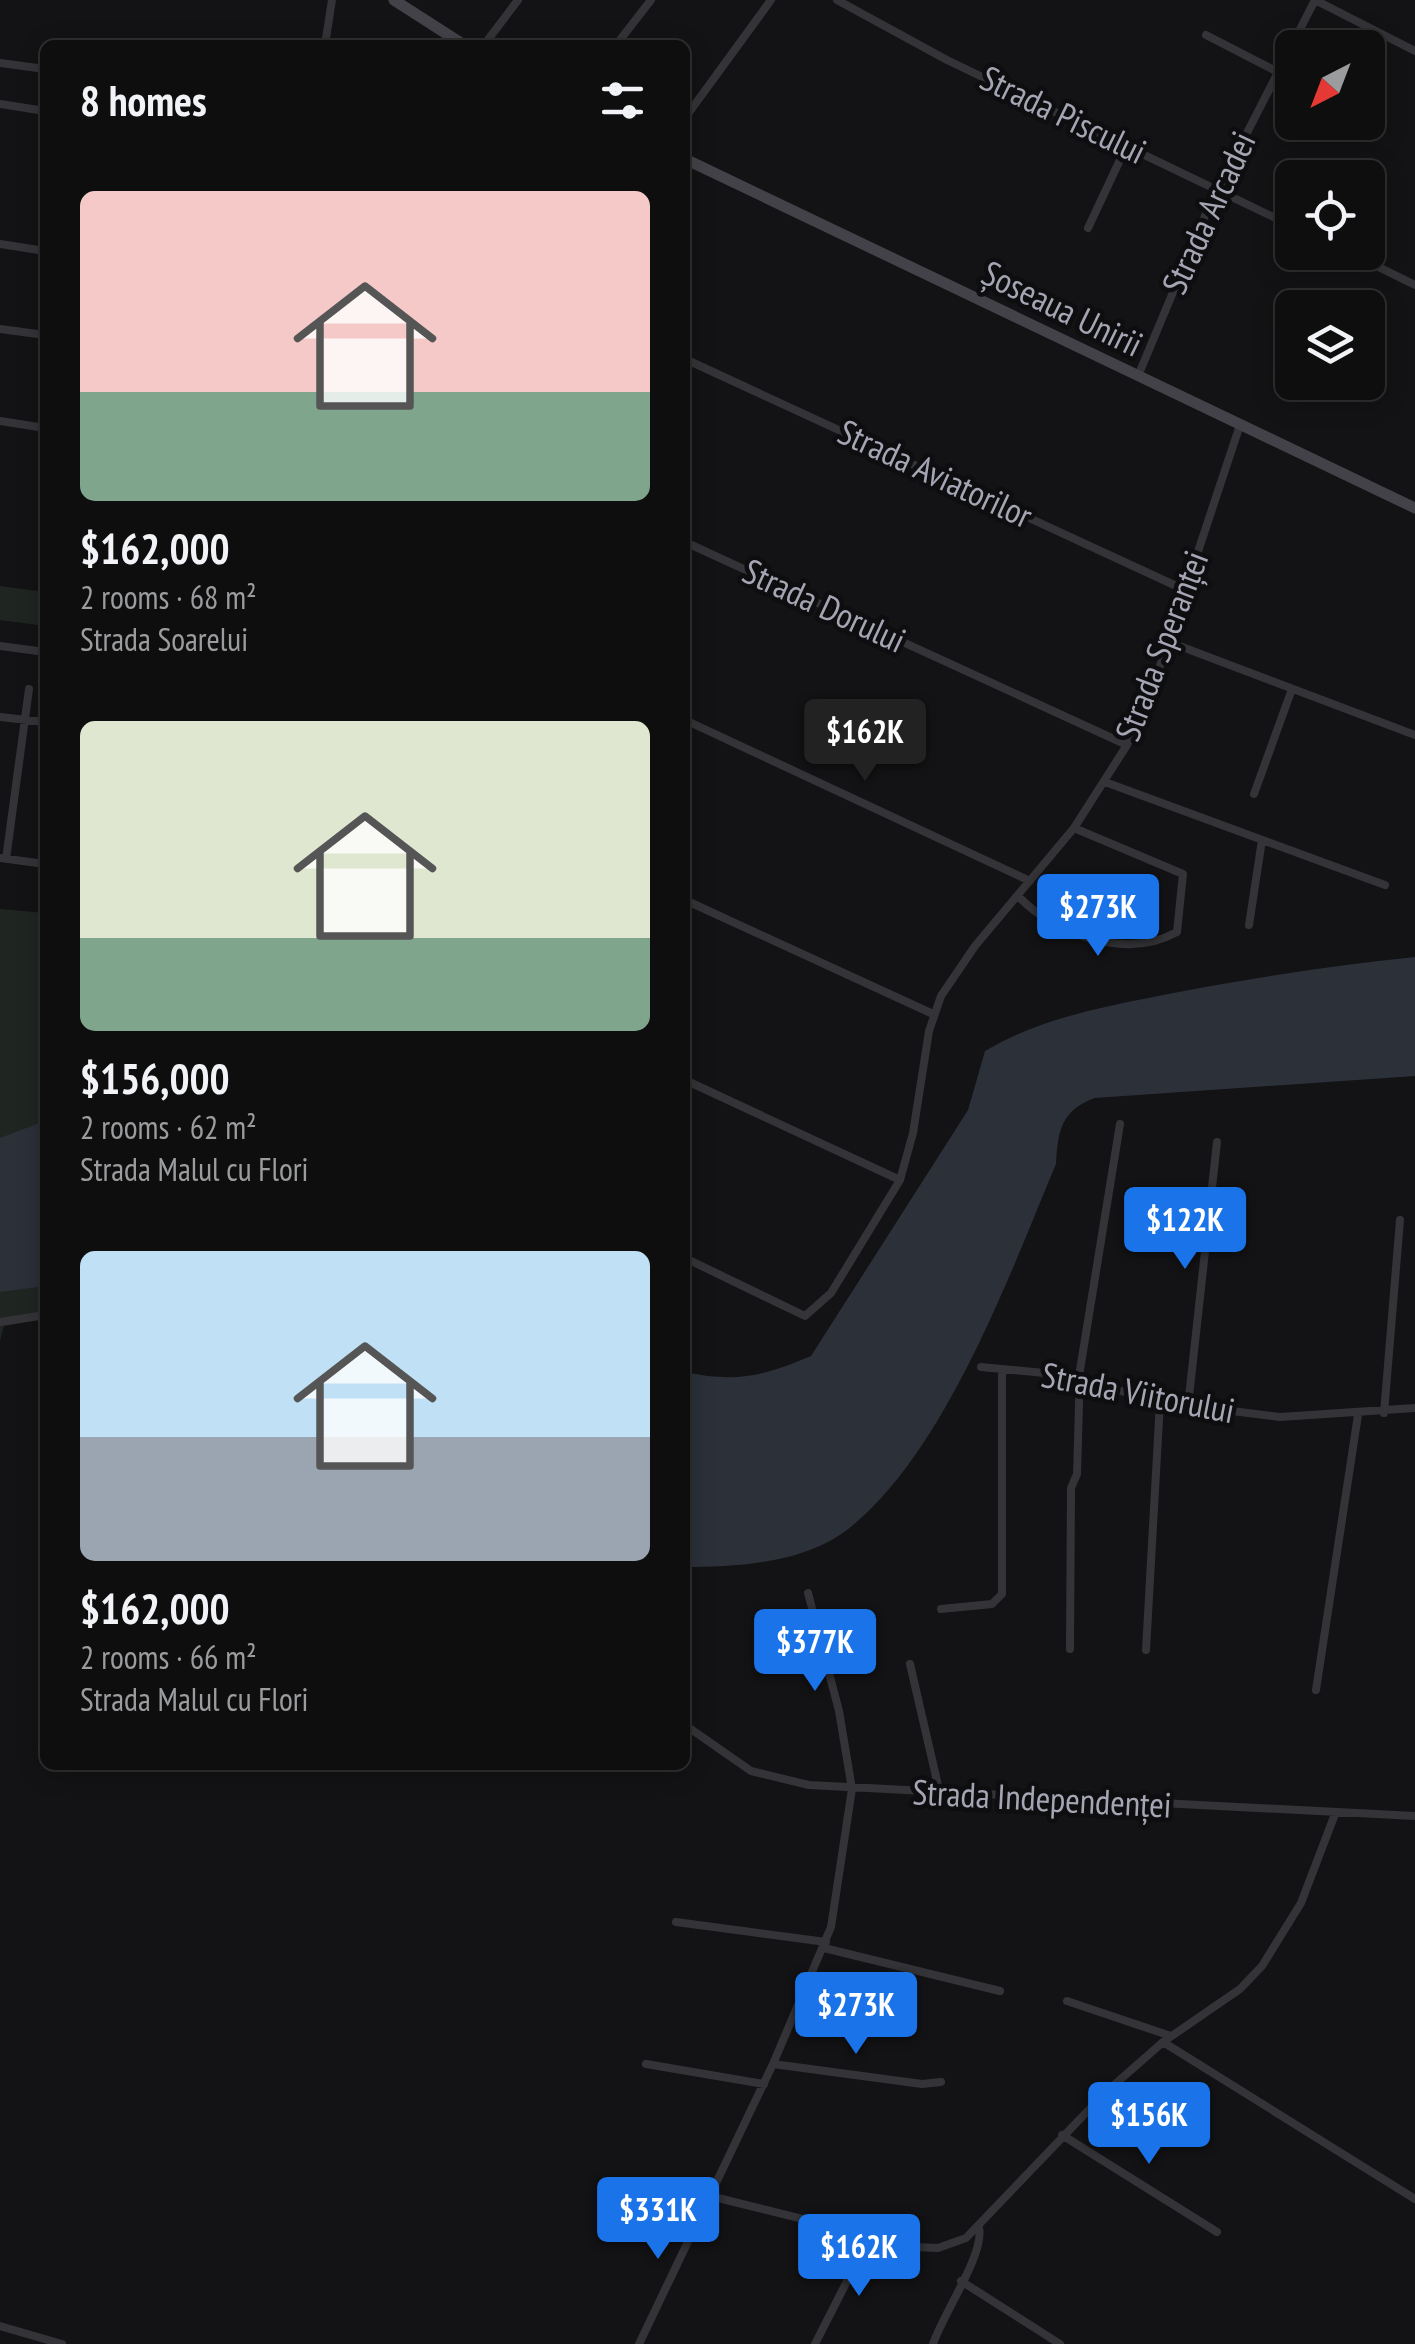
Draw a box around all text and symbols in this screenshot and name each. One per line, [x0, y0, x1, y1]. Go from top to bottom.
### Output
north arrow [1275, 30, 1385, 140]
map controls [1275, 30, 1385, 400]
street label: Strada Piscului [973, 54, 1154, 174]
text: 8 homes [80, 73, 207, 128]
icon: filters [595, 73, 650, 128]
street label: Strada Arcadei [1151, 124, 1266, 301]
button: locate [1275, 160, 1385, 270]
street label: Șoseaua Unirii [975, 250, 1150, 367]
icon: home [275, 256, 455, 436]
button: layers [1275, 290, 1385, 400]
street label: Strada Aviatorilor [831, 408, 1040, 538]
text: $162,000 [80, 521, 230, 576]
street label: Strada Speranței [1104, 544, 1218, 747]
street label: Strada Dorului [736, 547, 913, 663]
text: 2 rooms · 68 m² [80, 576, 257, 618]
text: Strada Soarelui [80, 618, 248, 660]
pin: $162K [795, 699, 935, 784]
text: $162K [826, 710, 904, 752]
icon: home [275, 786, 455, 966]
pin: $273K [1028, 874, 1168, 959]
text: $273K [1059, 885, 1137, 927]
text: $156,000 [80, 1051, 230, 1106]
text: 2 rooms · 62 m² [80, 1106, 257, 1148]
text: Strada Malul cu Flori [80, 1148, 309, 1190]
pin: $122K [1115, 1187, 1255, 1272]
text: $122K [1146, 1198, 1224, 1240]
icon: home [275, 1316, 455, 1496]
street label: Strada Viitorului [1038, 1351, 1239, 1433]
text: $162,000 [80, 1581, 230, 1636]
pin: $377K [745, 1609, 885, 1694]
text: $377K [776, 1620, 854, 1662]
text: 2 rooms · 66 m² [80, 1636, 257, 1678]
text: Strada Malul cu Flori [80, 1678, 309, 1720]
street label: Strada Independenței [911, 1768, 1173, 1828]
pin: $273K [786, 1972, 926, 2057]
text: $273K [817, 1983, 895, 2025]
pin: $156K [1079, 2082, 1219, 2167]
text: $156K [1110, 2093, 1188, 2135]
pin: $331K [588, 2177, 728, 2262]
text: $331K [619, 2188, 697, 2230]
pin: $162K [789, 2214, 929, 2299]
text: $162K [820, 2225, 898, 2267]

